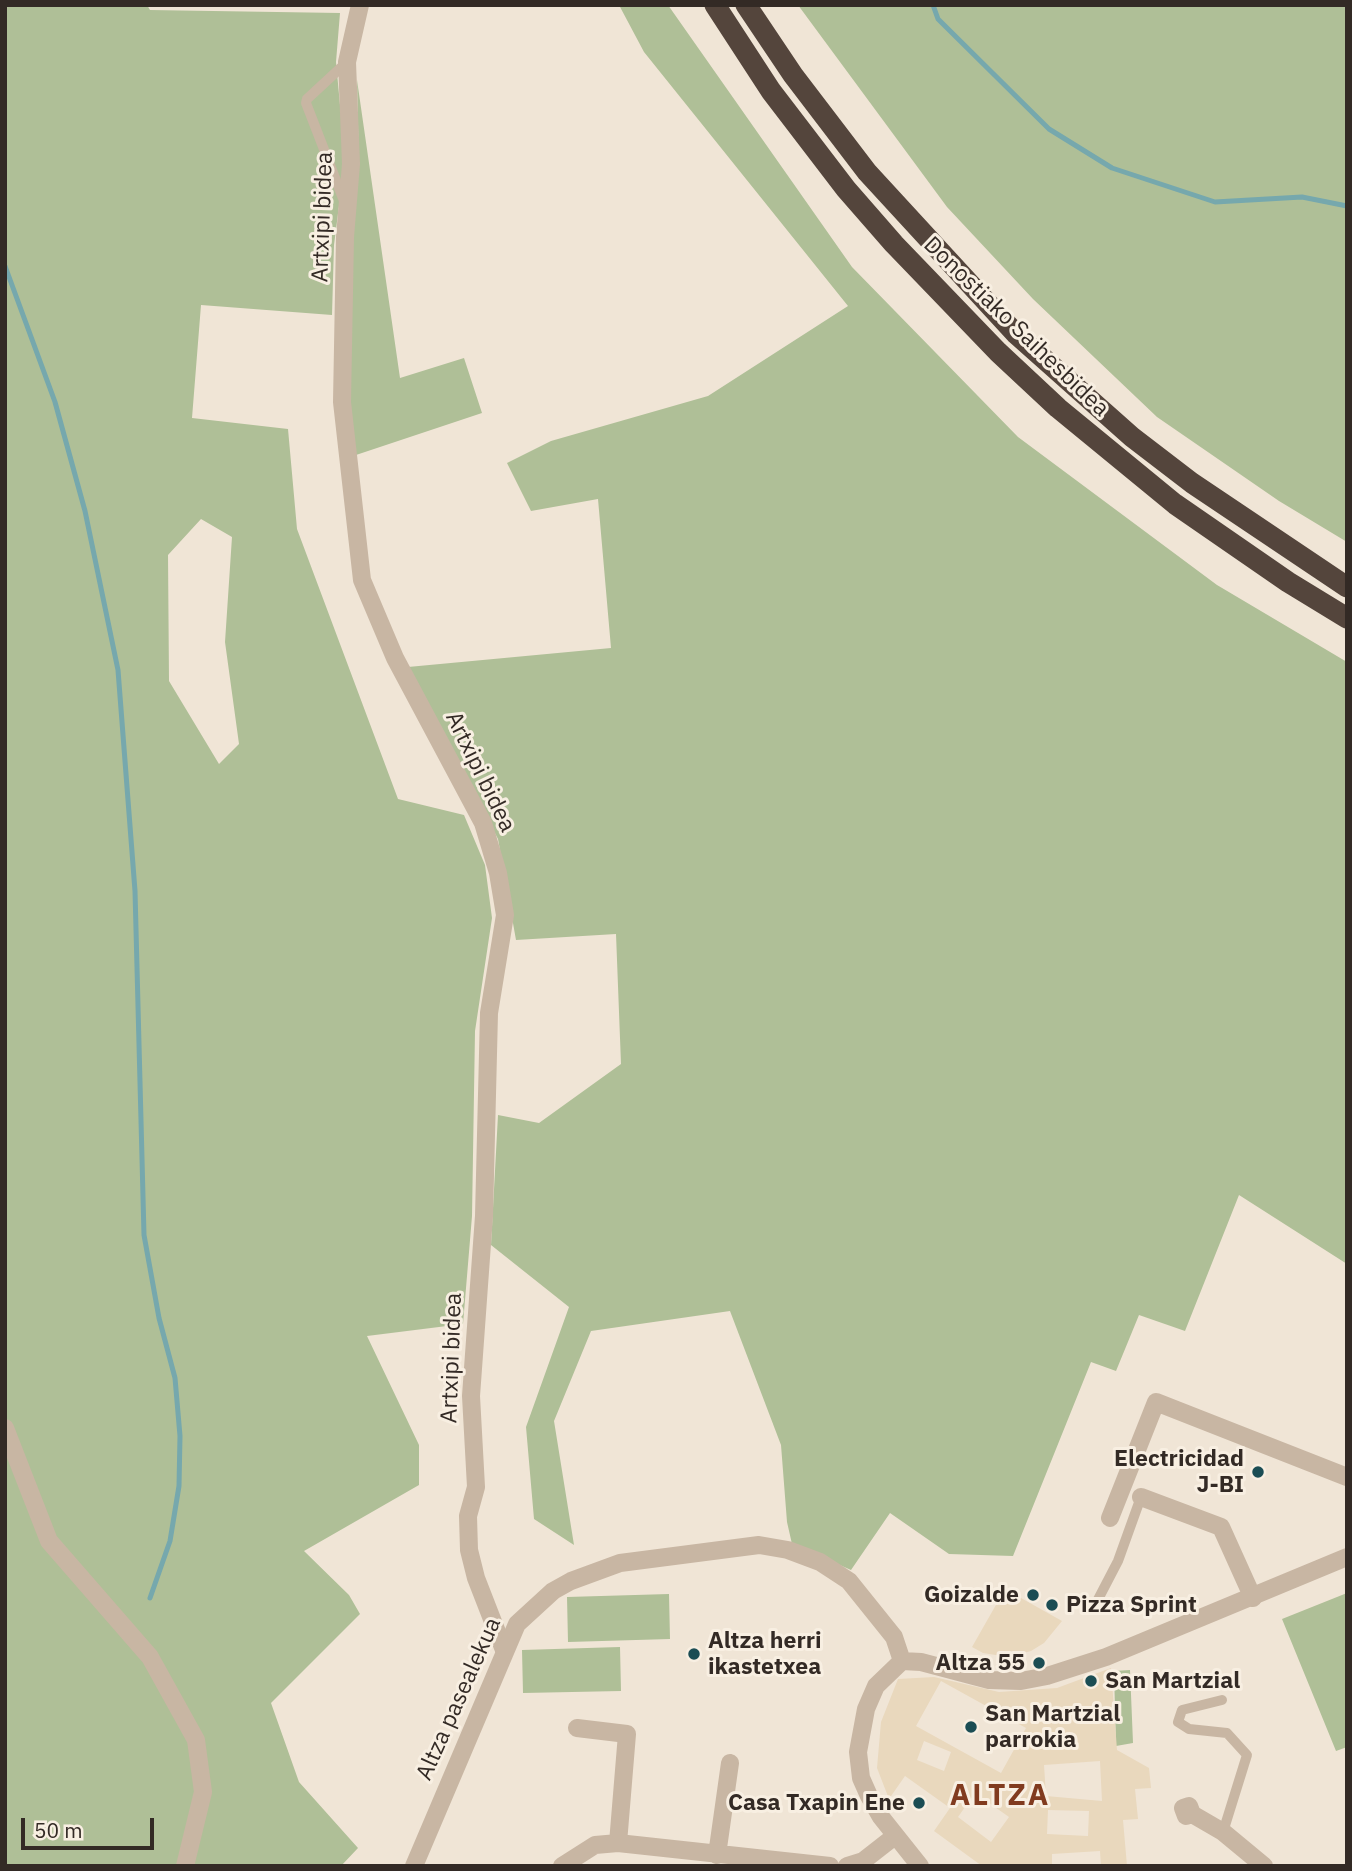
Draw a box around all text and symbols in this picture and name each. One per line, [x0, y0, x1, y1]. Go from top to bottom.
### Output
street label: Artxipi bidea [307, 151, 339, 283]
street label: Donostiako Saihesbidea [918, 231, 1114, 423]
street label: Artxipi bidea [439, 707, 521, 837]
street label: Artxipi bidea [436, 1292, 468, 1424]
place label: Electricidad J-BI [1114, 1445, 1244, 1499]
marker: Electricidad J-BI [1250, 1464, 1266, 1480]
place label: Goizalde [924, 1581, 1019, 1609]
marker: Goizalde [1025, 1587, 1041, 1603]
place label: Pizza Sprint [1066, 1591, 1197, 1619]
marker: Pizza Sprint [1044, 1597, 1060, 1613]
street label: Altza pasealekua [411, 1613, 507, 1785]
place label: Altza herri ikastetxea [708, 1627, 822, 1681]
marker: Altza herri ikastetxea [686, 1646, 702, 1662]
place label: Altza 55 [936, 1649, 1025, 1677]
marker: Altza 55 [1031, 1655, 1047, 1671]
place label: San Martzial [1105, 1667, 1240, 1695]
marker: San Martzial [1083, 1673, 1099, 1689]
place label: San Martzial parrokia [985, 1700, 1120, 1754]
marker: San Martzial parrokia [963, 1719, 979, 1735]
district label: ALTZA [950, 1778, 1050, 1814]
place label: Casa Txapin Ene [728, 1789, 905, 1817]
marker: Casa Txapin Ene [911, 1795, 927, 1811]
scale bar [24, 1804, 158, 1848]
text: 50 m [34, 1816, 83, 1844]

